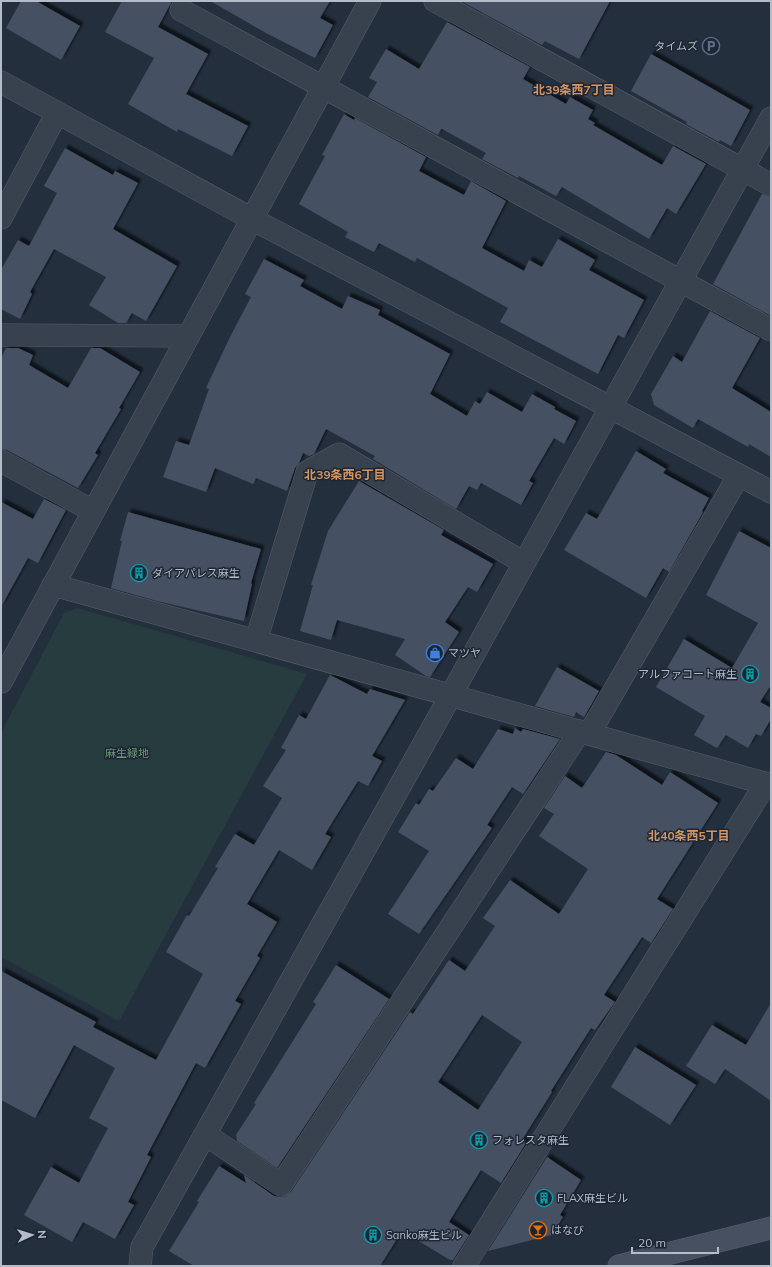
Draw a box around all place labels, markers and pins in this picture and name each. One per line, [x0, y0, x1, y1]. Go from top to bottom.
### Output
parking icon: タイムズ [701, 36, 721, 56]
place label: タイムズ [654, 39, 698, 53]
building icon: ダイアパレス麻生 [129, 563, 149, 583]
place label: ダイアパレス麻生 [152, 566, 240, 580]
shop icon: マツヤ [425, 643, 445, 663]
place label: マツヤ [448, 646, 481, 660]
building icon: アルファコート麻生 [740, 664, 760, 684]
place label: アルファコート麻生 [638, 667, 737, 681]
building icon: フォレスタ麻生 [469, 1130, 489, 1150]
place label: フォレスタ麻生 [492, 1133, 569, 1147]
building icon: FLAX麻生ビル [534, 1188, 554, 1208]
place label: FLAX麻生ビル [557, 1191, 628, 1205]
bar icon: はなび [528, 1220, 548, 1240]
place label: はなび [551, 1223, 584, 1237]
building icon: Sanko麻生ビル [363, 1225, 383, 1245]
place label: Sanko麻生ビル [386, 1228, 462, 1242]

